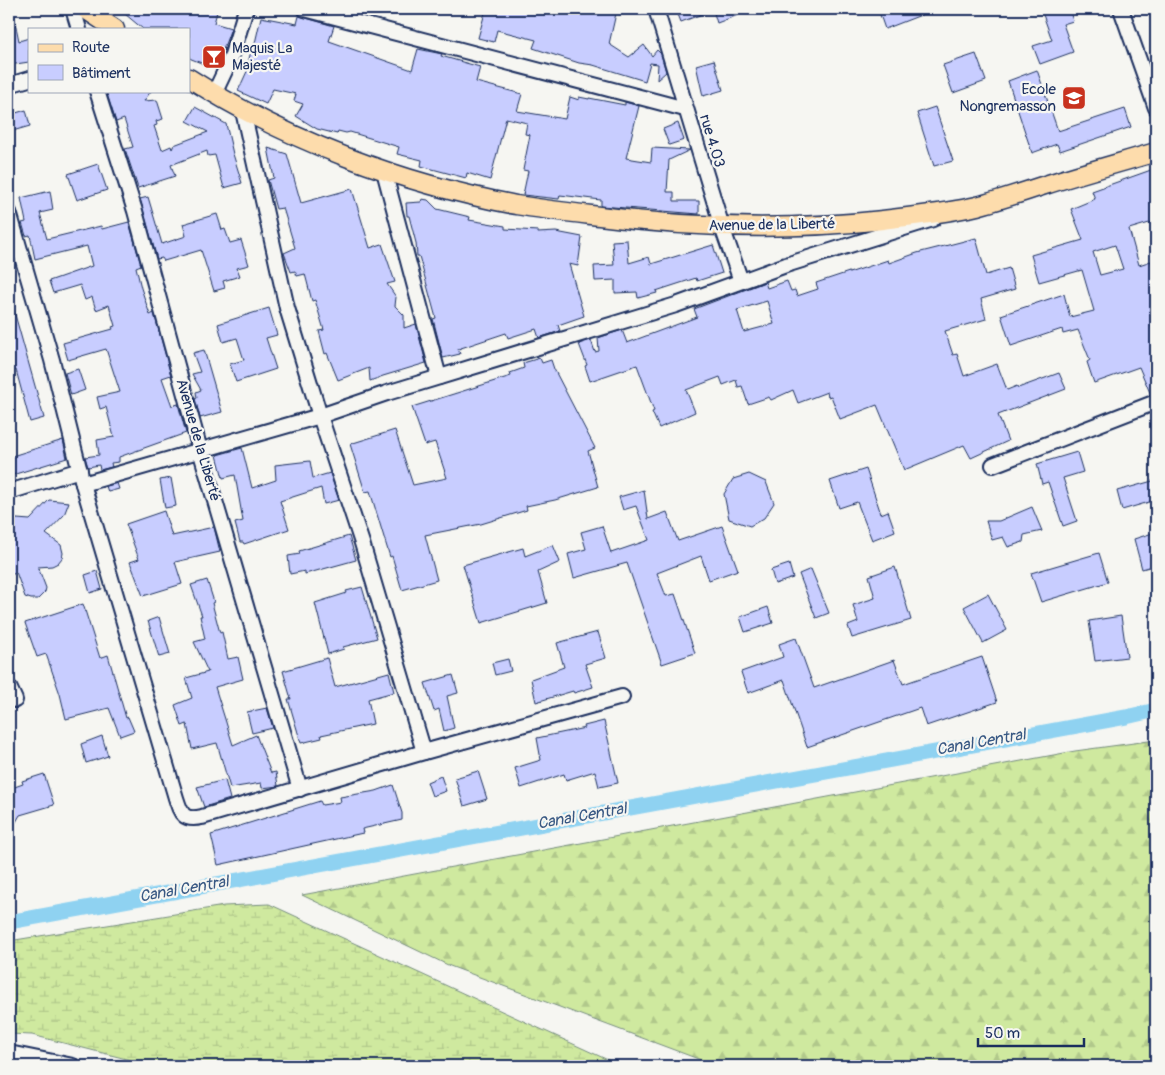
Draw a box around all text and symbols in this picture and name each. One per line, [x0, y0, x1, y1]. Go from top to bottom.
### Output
legend [28, 28, 190, 92]
text: Route [72, 38, 110, 57]
place label: Maquis La Majesté [232, 39, 292, 75]
bar icon: Maquis La Majesté [201, 44, 227, 70]
text: Bâtiment [72, 64, 132, 83]
place label: Ecole Nongremasson [960, 80, 1057, 116]
school or university icon: Ecole Nongremasson [1061, 85, 1087, 111]
street label: rue 4.03 [695, 112, 729, 170]
street label: Avenue de la Liberté [709, 214, 835, 236]
street label: Avenue de la Liberté [171, 377, 225, 503]
water label: Canal Central [935, 724, 1029, 760]
water label: Canal Central [536, 798, 630, 834]
water label: Canal Central [138, 871, 232, 907]
scale bar [978, 1015, 1084, 1047]
text: 50 m [985, 1024, 1020, 1043]

